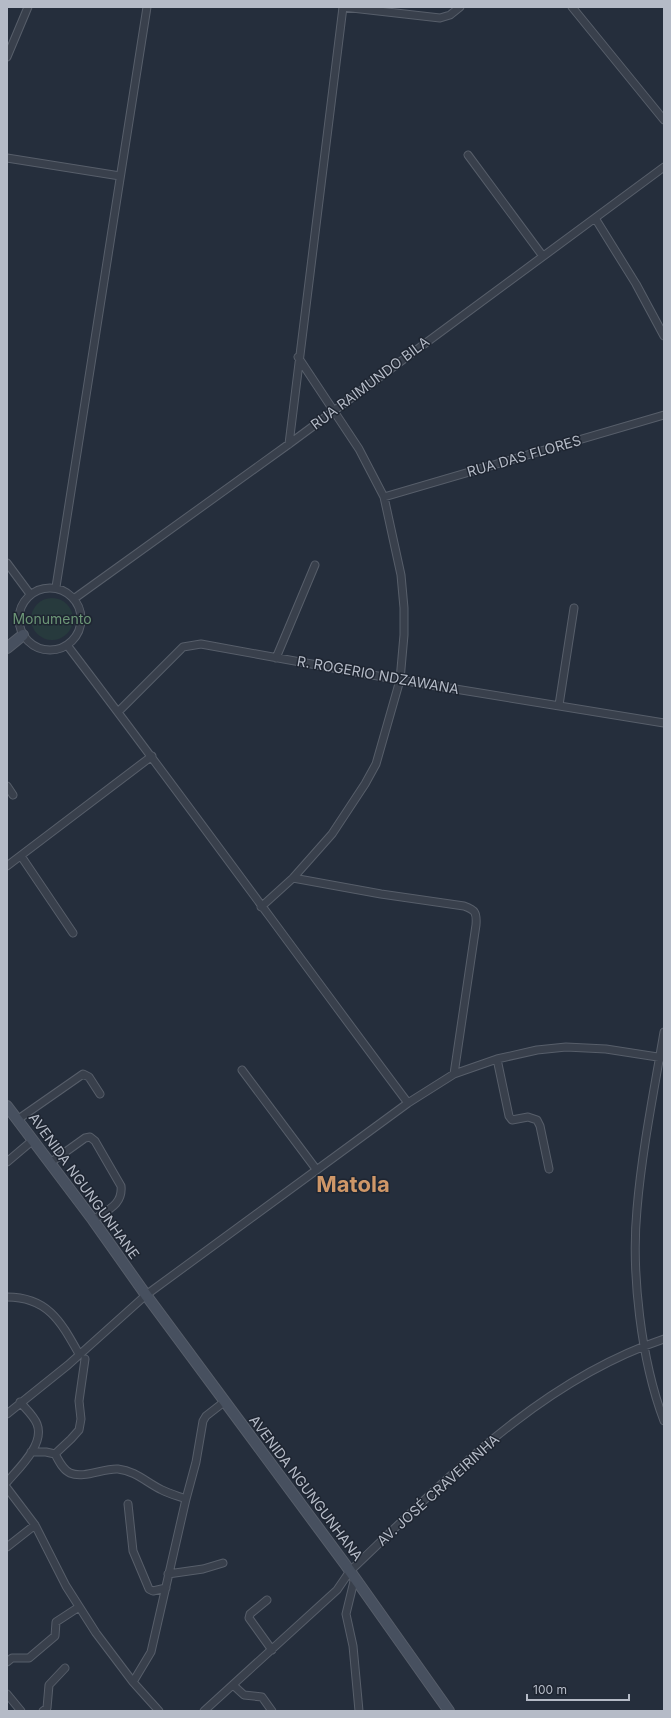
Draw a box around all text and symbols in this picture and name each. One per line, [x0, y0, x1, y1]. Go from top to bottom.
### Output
street label: RUA RAIMUNDO BILA [307, 332, 433, 433]
street label: RUA DAS FLORES [465, 431, 583, 480]
park label: Monumento [12, 610, 92, 627]
street label: R. ROGERIO NDZAWANA [296, 652, 461, 697]
street label: AVENIDA NGUNGUNHANE [26, 1109, 143, 1262]
district label: Matola [316, 1171, 390, 1197]
street label: AVENIDA NGUNGUNHANA [246, 1412, 367, 1564]
street label: AV. JOSÉ CRAVEIRINHA [373, 1430, 502, 1549]
scale bar [527, 1676, 629, 1702]
text: 100 m [533, 1682, 567, 1697]

